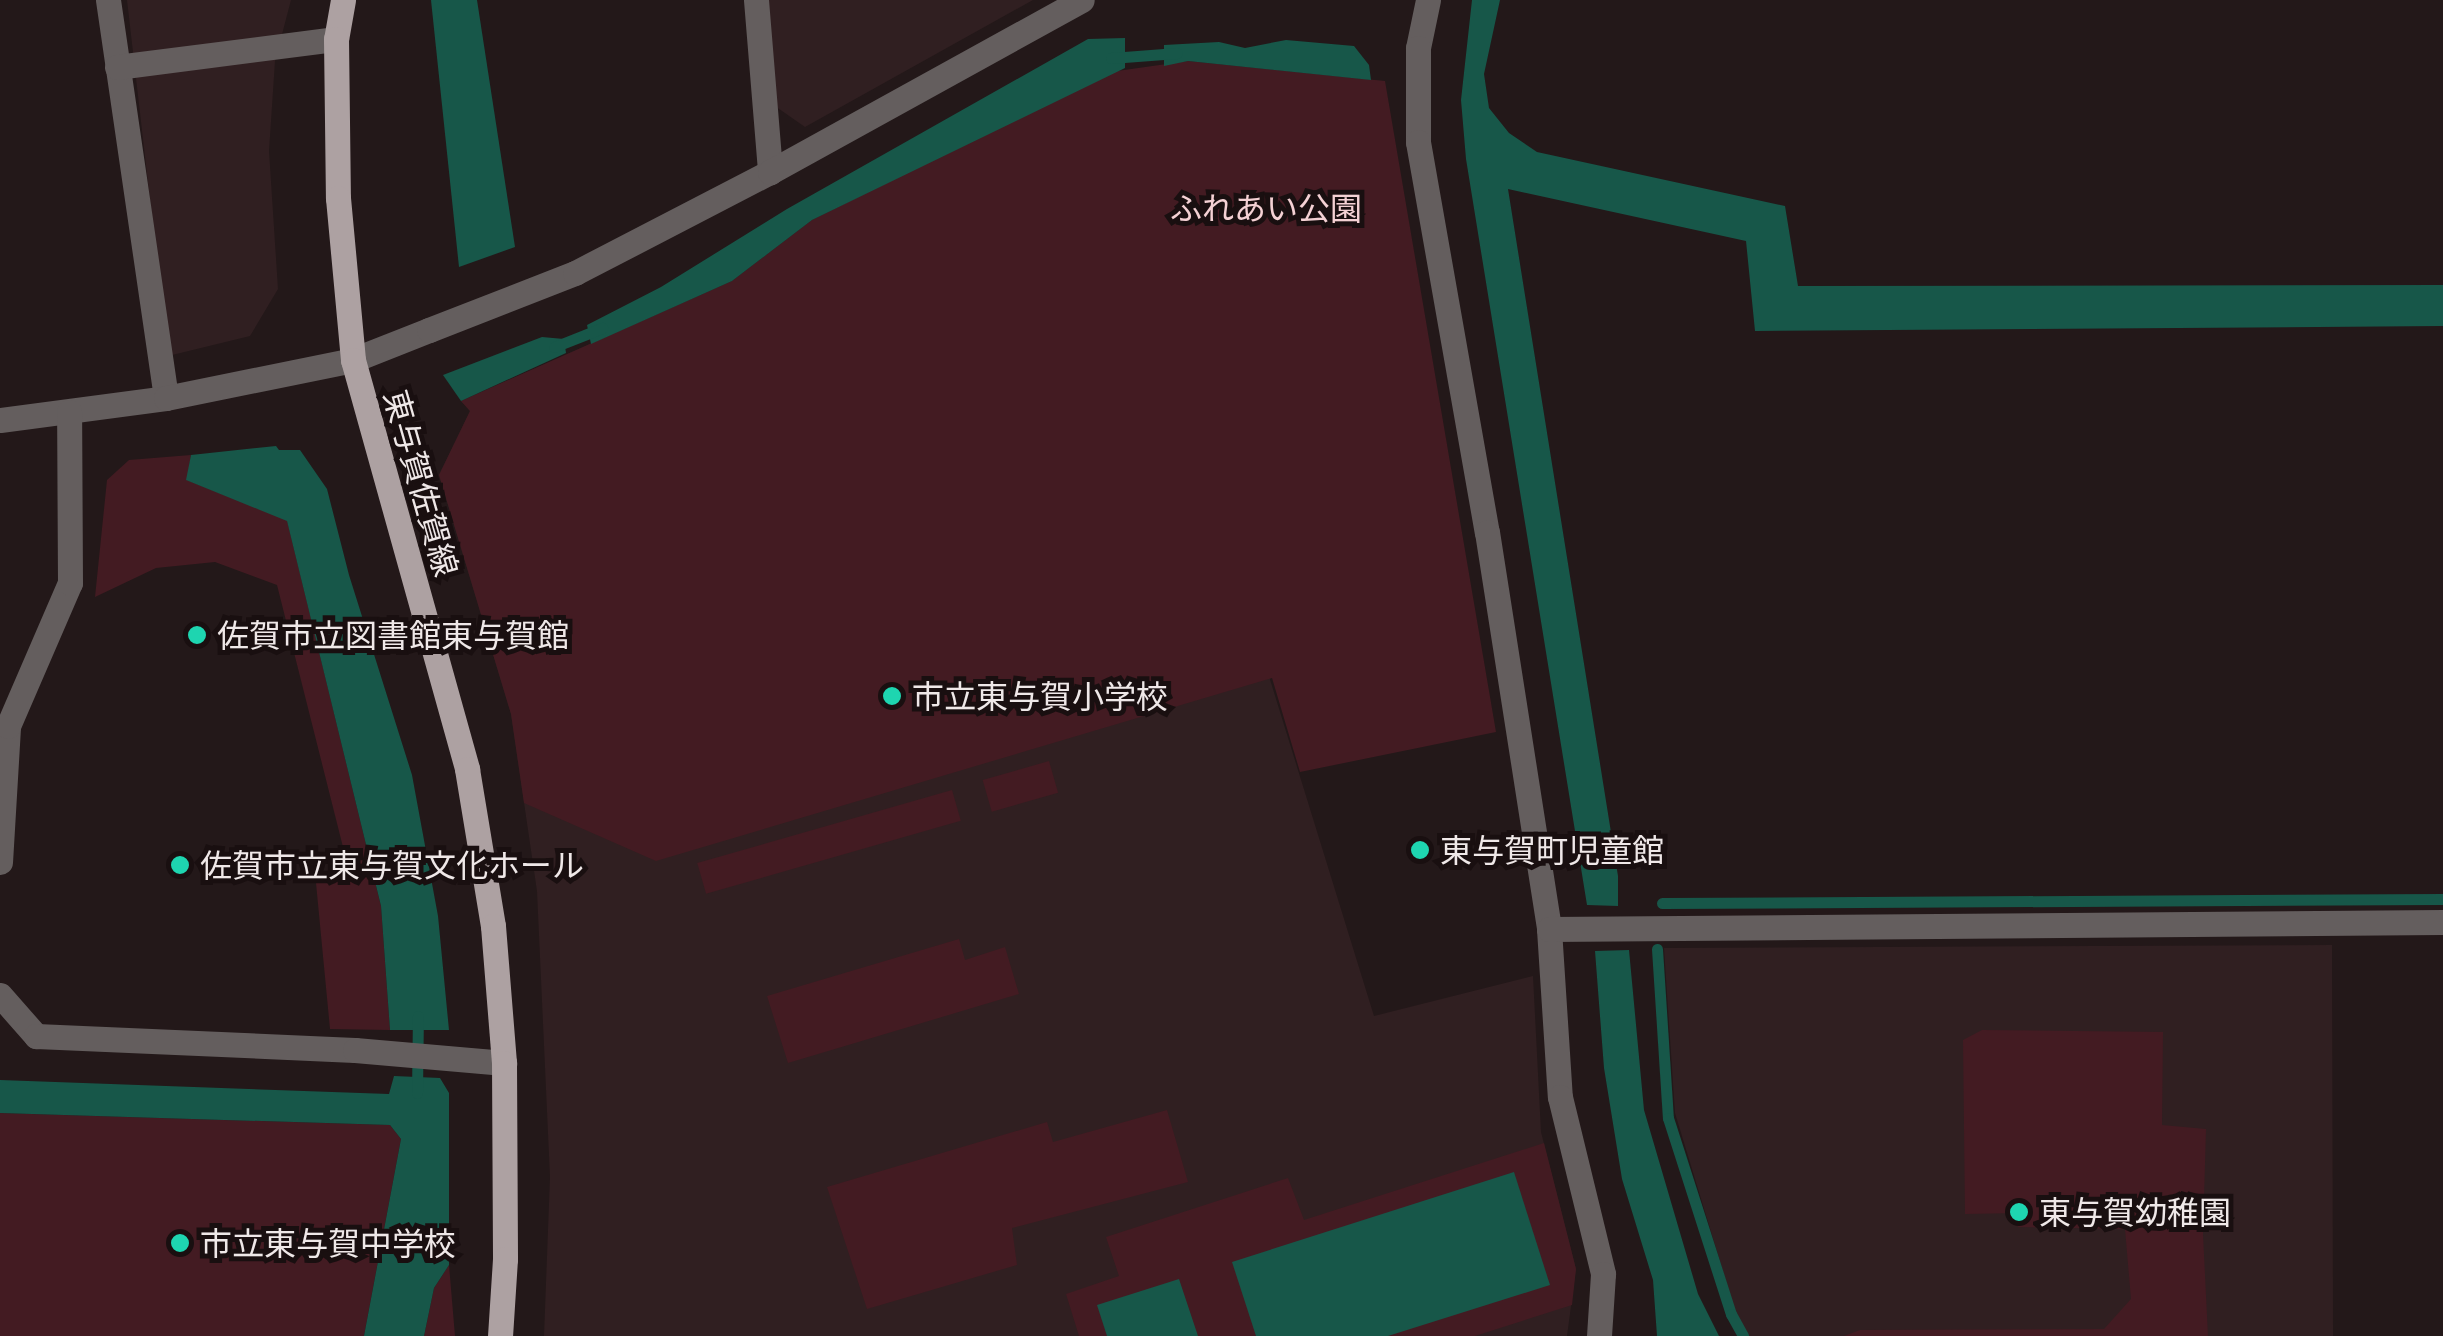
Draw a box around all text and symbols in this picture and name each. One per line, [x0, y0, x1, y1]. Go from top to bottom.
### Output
park label: ふれあい公園 [1170, 189, 1362, 227]
street label: 東与賀佐賀線 [376, 385, 466, 581]
place label: 佐賀市立図書館東与賀館 [217, 616, 569, 654]
marker: 佐賀市立図書館東与賀館 [186, 624, 208, 646]
place label: 市立東与賀小学校 [912, 677, 1168, 715]
marker: 市立東与賀小学校 [881, 685, 903, 707]
place label: 東与賀町児童館 [1440, 831, 1664, 869]
marker: 東与賀町児童館 [1409, 839, 1431, 861]
place label: 佐賀市立東与賀文化ホール [200, 846, 584, 884]
marker: 佐賀市立東与賀文化ホール [169, 854, 191, 876]
place label: 東与賀幼稚園 [2039, 1193, 2231, 1231]
marker: 東与賀幼稚園 [2008, 1201, 2030, 1223]
place label: 市立東与賀中学校 [200, 1224, 456, 1262]
marker: 市立東与賀中学校 [169, 1232, 191, 1254]

